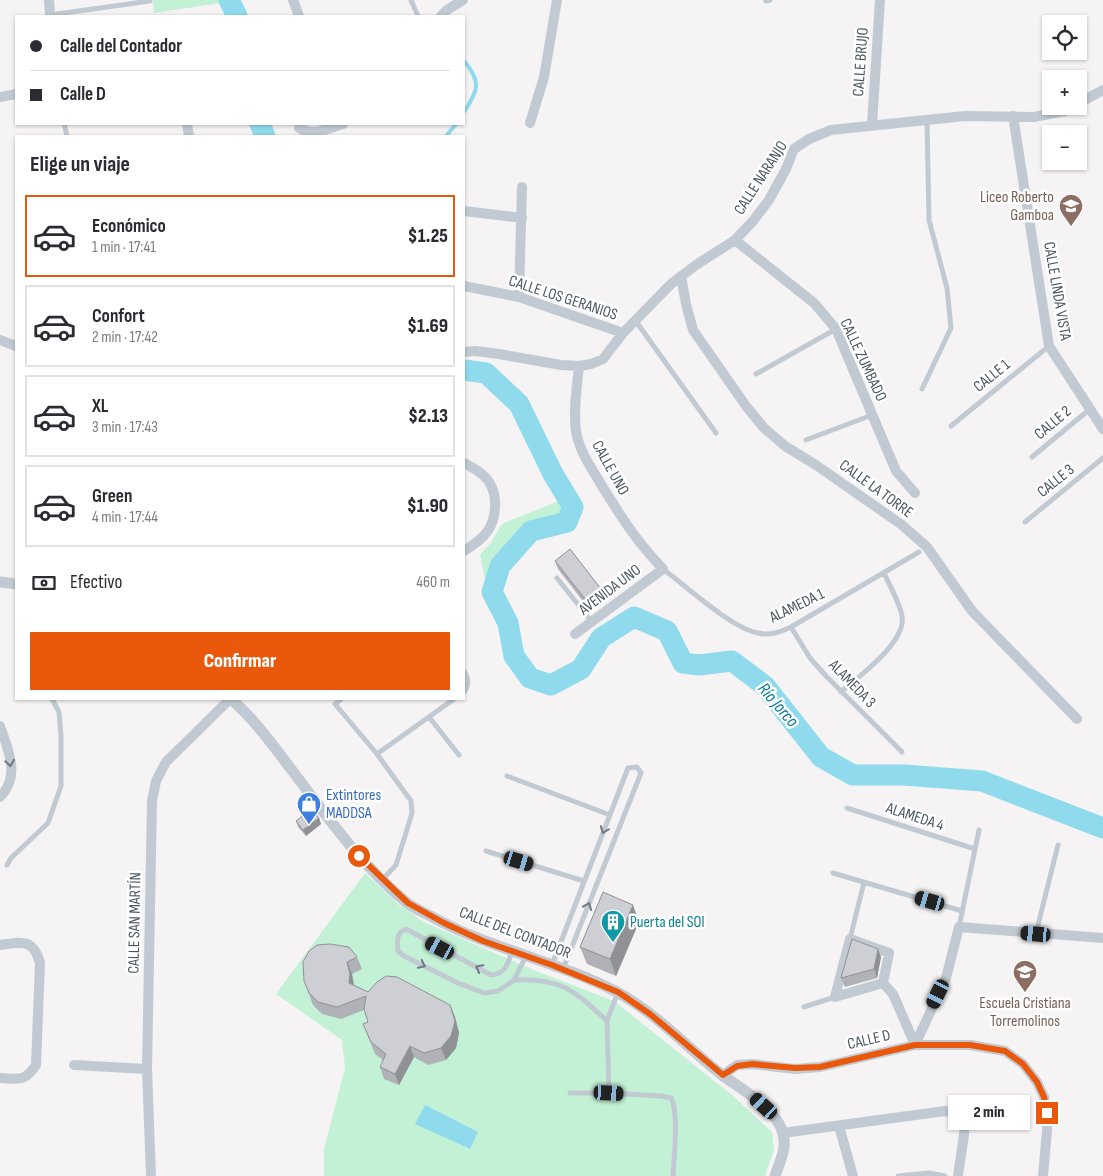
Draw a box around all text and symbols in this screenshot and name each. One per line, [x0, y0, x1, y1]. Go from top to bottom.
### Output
map controls [1042, 15, 1087, 170]
button: locate [1042, 15, 1087, 60]
street label: CALLE BRUJO [849, 27, 873, 97]
text: Calle del Contador [60, 35, 182, 58]
button: + [1042, 70, 1087, 115]
text: Calle D [60, 83, 106, 106]
button: − [1042, 125, 1087, 170]
street label: CALLE NARANJO [730, 137, 792, 218]
text: Elige un viaje [30, 151, 130, 178]
place label: Liceo Roberto Gamboa [980, 188, 1054, 225]
school or university icon: Liceo Roberto Gamboa [1058, 193, 1084, 227]
icon: car [32, 214, 77, 259]
text: Económico [92, 215, 166, 238]
text: $1.25 [408, 225, 448, 248]
text: 1 min · 17:41 [92, 238, 156, 257]
street label: CALLE LINDA VISTA [1039, 240, 1075, 342]
street label: CALLE LOS GERANIOS [506, 271, 620, 325]
icon: car [32, 304, 77, 349]
text: Confort [92, 305, 145, 328]
text: $1.69 [407, 315, 448, 338]
street label: CALLE ZUMBADO [836, 315, 891, 405]
text: 2 min · 17:42 [92, 328, 158, 347]
street label: CALLE 1 [970, 355, 1014, 396]
icon: car [32, 394, 77, 439]
text: XL [92, 395, 108, 418]
street label: CALLE 2 [1031, 402, 1075, 444]
text: $2.13 [408, 405, 448, 428]
text: 3 min · 17:43 [92, 418, 158, 437]
street label: CALLE UNO [587, 437, 633, 499]
street label: CALLE LA TORRE [835, 456, 917, 522]
street label: CALLE 3 [1034, 460, 1078, 502]
icon: car [32, 484, 77, 529]
text: Green [92, 485, 132, 508]
text: $1.90 [407, 495, 448, 518]
text: 4 min · 17:44 [92, 508, 158, 527]
street label: AVENIDA UNO [574, 561, 645, 620]
icon: cash [30, 569, 58, 597]
text: Efectivo [70, 571, 122, 594]
text: 460 m [416, 573, 450, 592]
street label: ALAMEDA 1 [766, 584, 828, 628]
button: Confirmar [30, 632, 450, 690]
street label: ALAMEDA 3 [824, 655, 880, 712]
water label: Río Jorco [753, 679, 803, 732]
one-way arrow [5, 758, 15, 767]
place label: Extintores MADDSA [326, 786, 381, 823]
shop icon: Extintores MADDSA [296, 791, 322, 825]
street label: ALAMEDA 4 [883, 798, 947, 835]
one-way arrow [600, 825, 610, 833]
route start [348, 845, 370, 867]
car [502, 849, 535, 873]
street label: CALLE SAN MARTÍN [125, 872, 145, 974]
car [913, 890, 946, 912]
one-way arrow [582, 902, 592, 911]
street label: CALLE DEL CONTADOR [456, 903, 574, 963]
building icon: Puerta del SOl [600, 909, 626, 943]
place label: Puerta del SOl [630, 913, 704, 932]
car [1020, 925, 1051, 943]
car [423, 934, 456, 962]
one-way arrow [417, 959, 426, 969]
school or university icon: Escuela Cristiana Torremolinos [1012, 959, 1038, 993]
one-way arrow [475, 965, 484, 975]
car [924, 977, 951, 1011]
place label: Escuela Cristiana Torremolinos [979, 994, 1071, 1031]
street label: CALLE D [846, 1026, 892, 1054]
car [593, 1085, 624, 1101]
car [747, 1090, 780, 1122]
callout: 2 min [947, 1096, 1030, 1130]
route end [1036, 1102, 1058, 1124]
text: 2 min [973, 1103, 1005, 1122]

